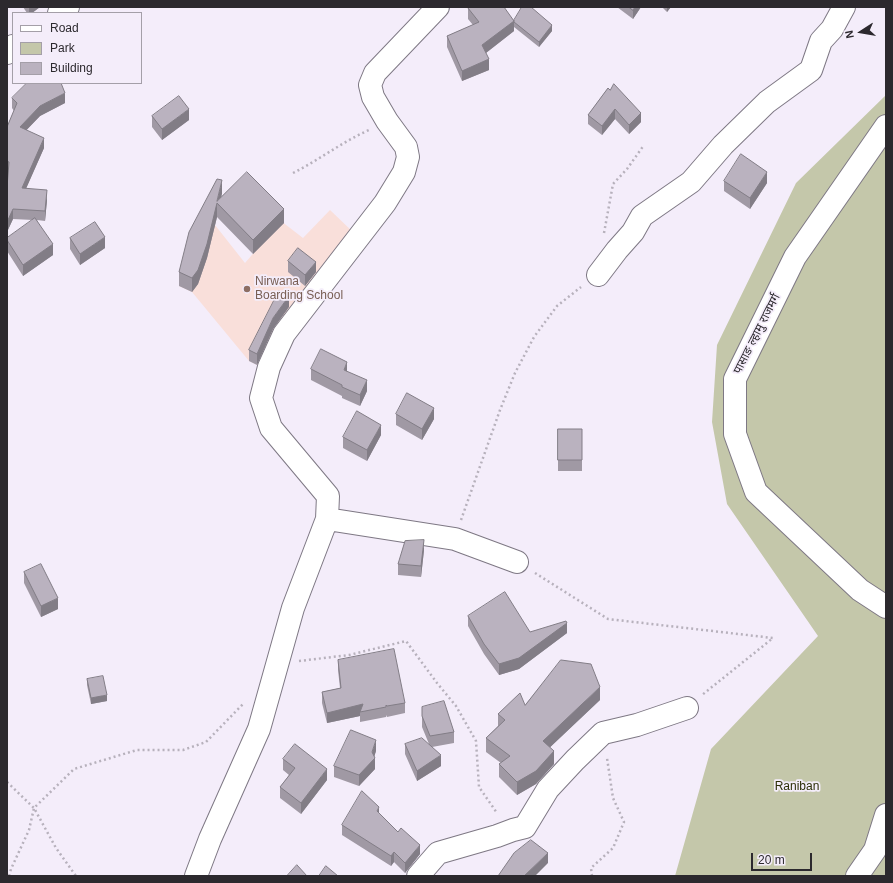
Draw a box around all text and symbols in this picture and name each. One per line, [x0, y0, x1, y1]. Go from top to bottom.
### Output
legend [12, 12, 142, 84]
north arrow [841, 12, 881, 52]
text: Road [50, 21, 79, 35]
text: N [843, 29, 856, 40]
text: Park [50, 41, 75, 55]
text: Building [50, 61, 93, 75]
place label: Nirwana Boarding School [255, 275, 343, 303]
marker: Nirwana Boarding School [242, 284, 252, 294]
street label: पासाङ ल्हामु राजमर्ग [731, 291, 783, 377]
park label: Raniban [775, 780, 819, 794]
scale bar [753, 845, 814, 871]
text: 20 m [758, 853, 785, 867]

